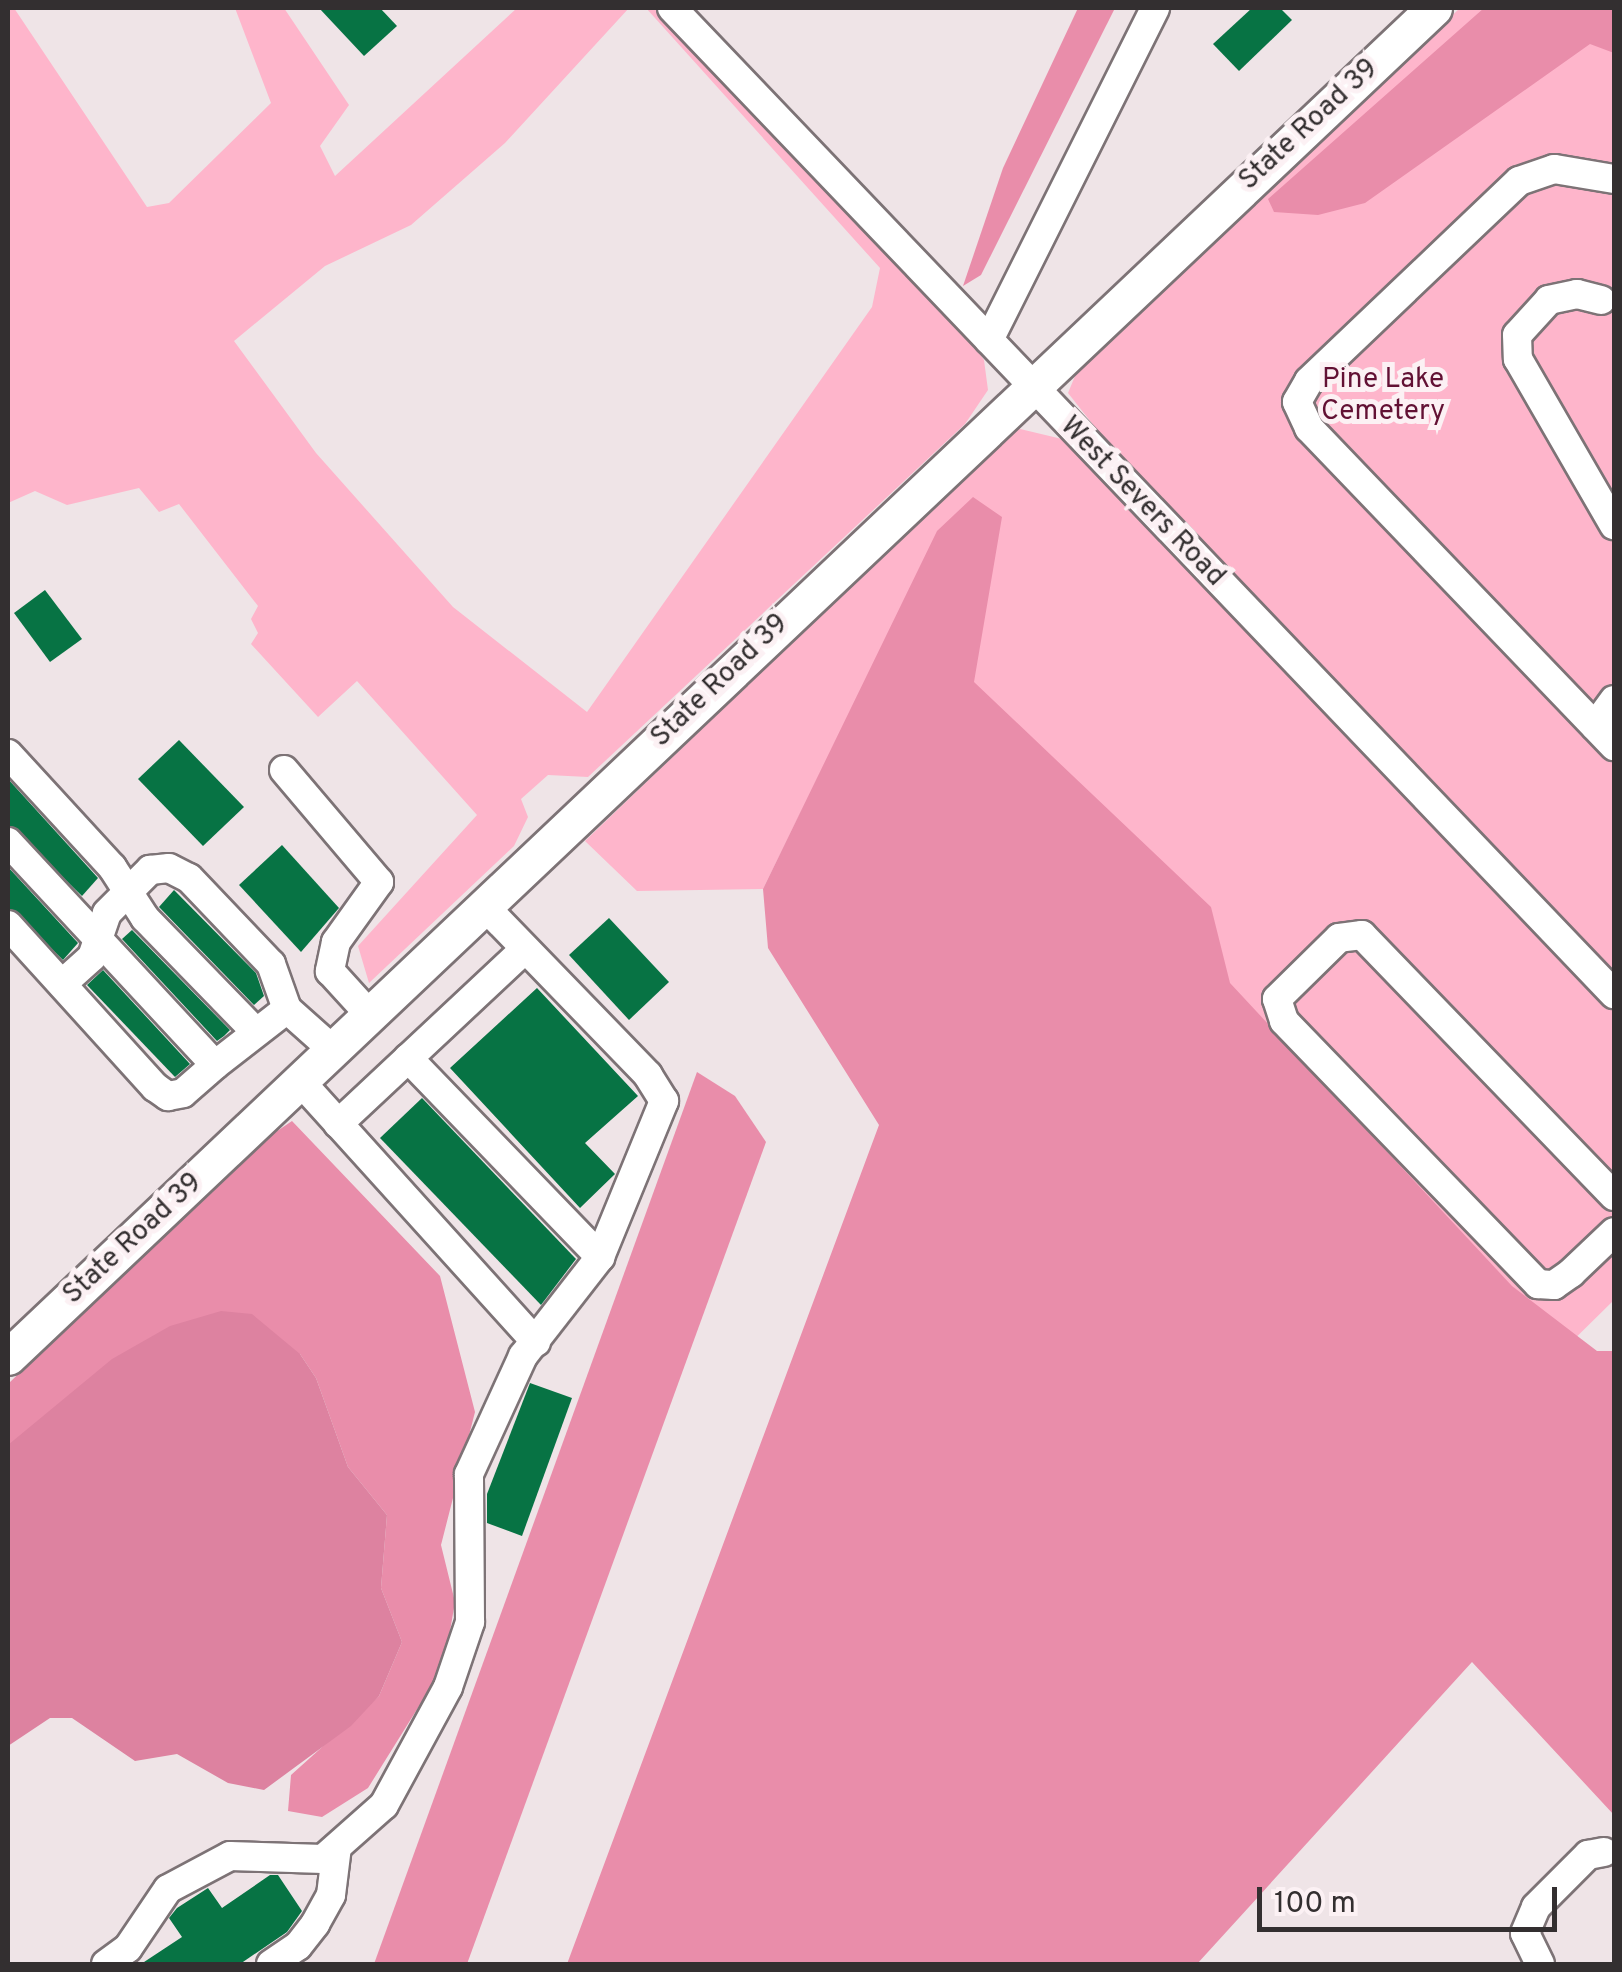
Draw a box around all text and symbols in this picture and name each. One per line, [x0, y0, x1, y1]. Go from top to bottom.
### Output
street label: State Road 39 [1233, 52, 1385, 198]
park label: Pine Lake Cemetery [1321, 363, 1445, 429]
street label: West Severs Road [1052, 410, 1232, 594]
street label: State Road 39 [645, 607, 795, 755]
street label: State Road 39 [57, 1166, 209, 1312]
scale bar [1262, 1867, 1562, 1929]
text: 100 m [1274, 1886, 1356, 1923]

